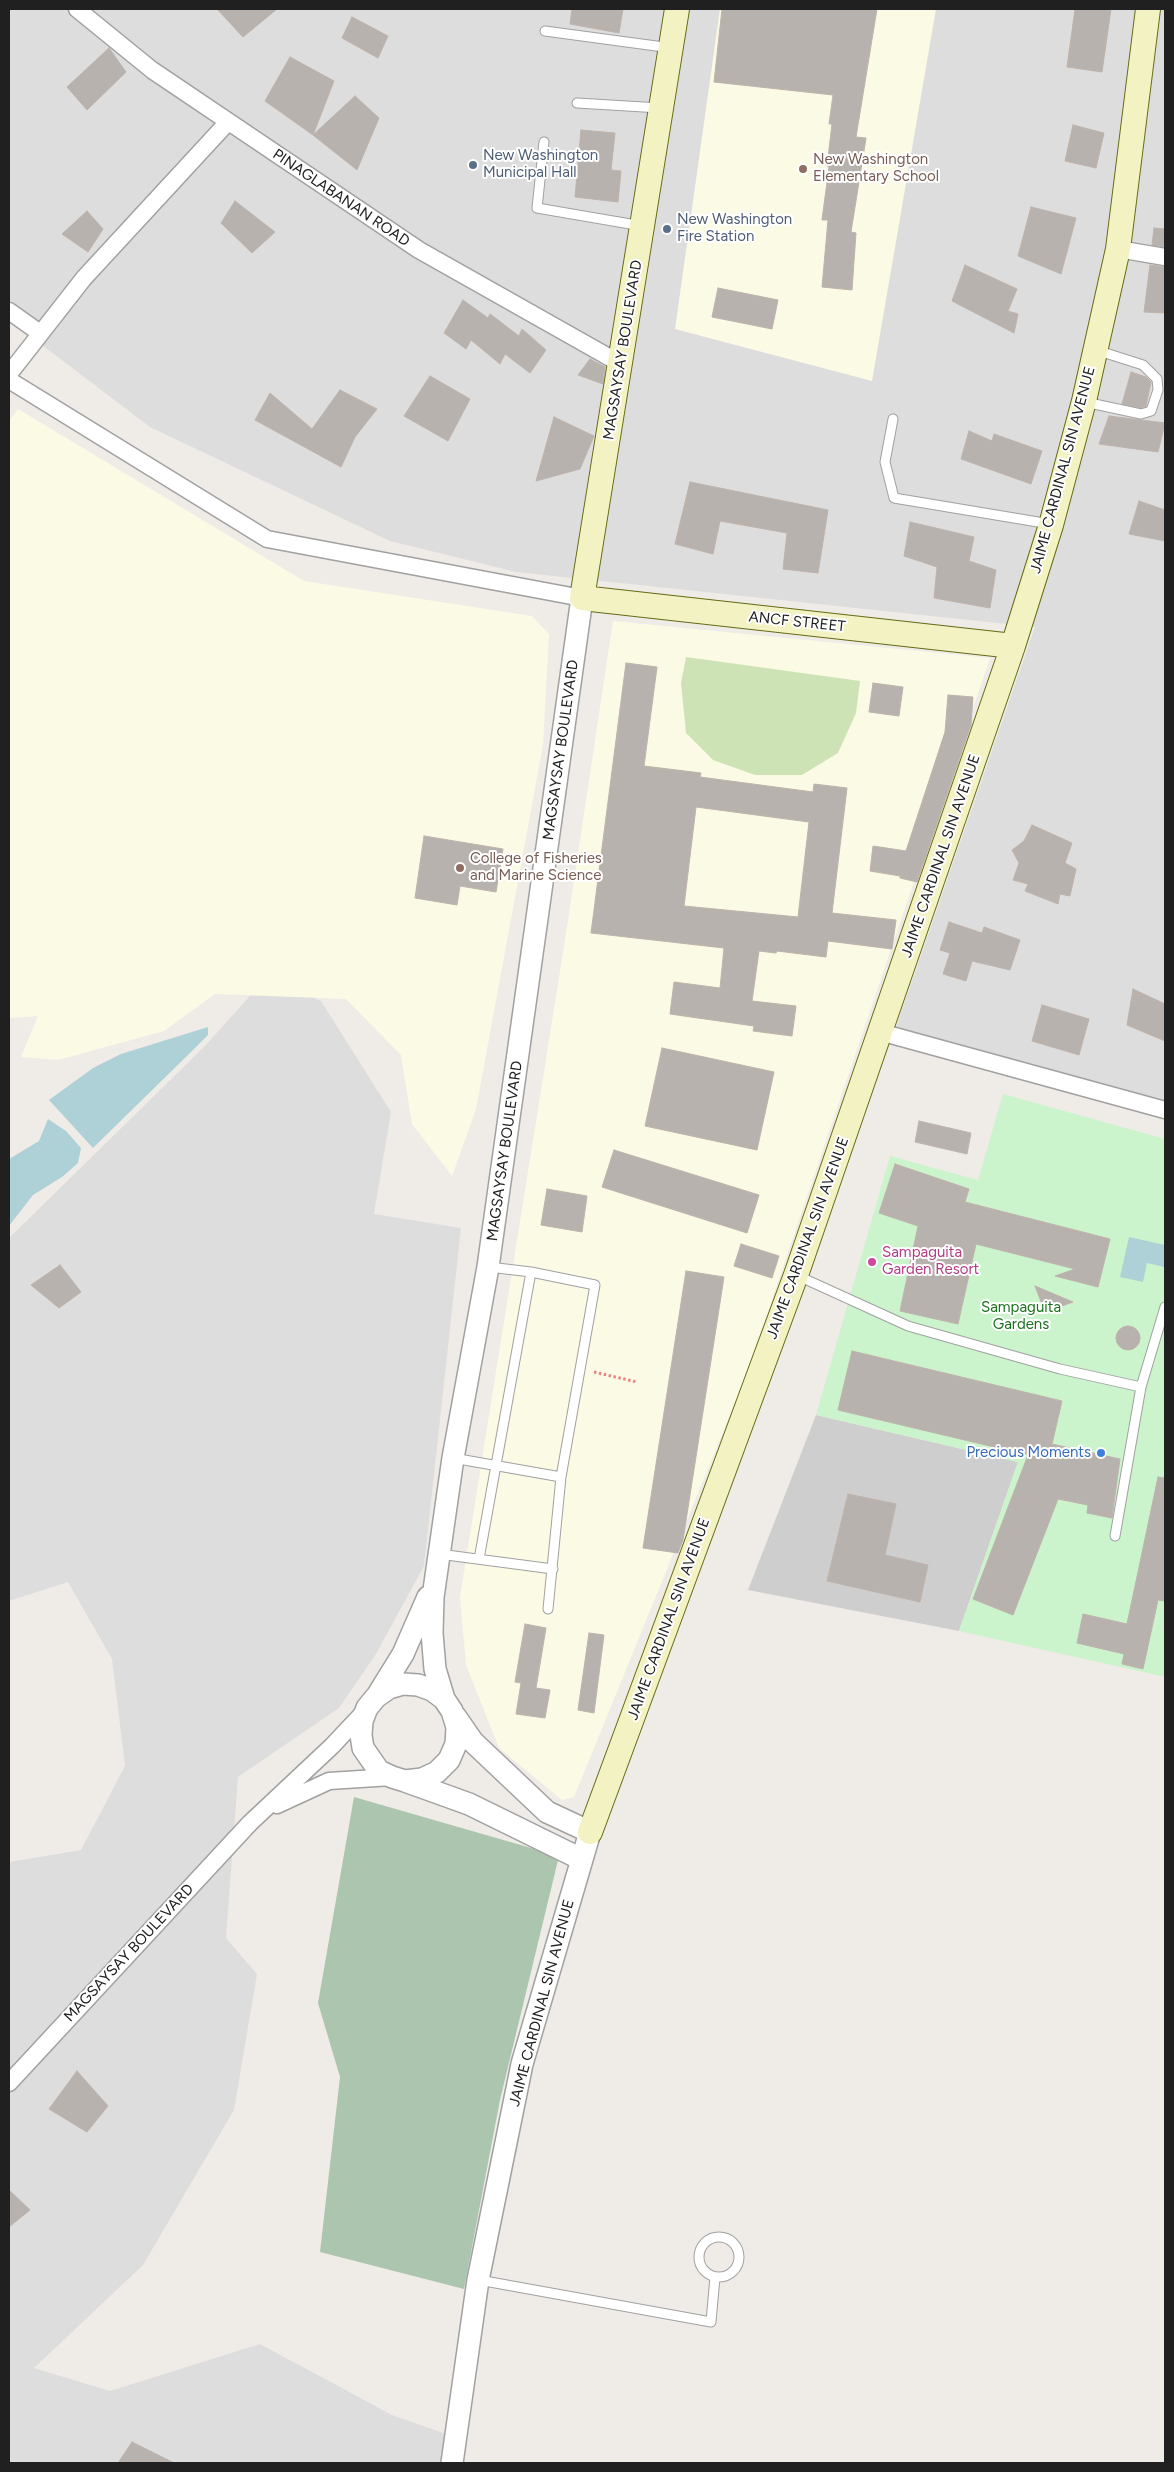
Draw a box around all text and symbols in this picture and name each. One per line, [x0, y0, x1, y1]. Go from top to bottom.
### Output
street label: PINAGLABANAN ROAD [269, 145, 413, 251]
place label: New Washington Municipal Hall [483, 147, 598, 182]
place label: New Washington Elementary School [813, 151, 939, 186]
marker: New Washington Municipal Hall [467, 159, 479, 171]
marker: New Washington Elementary School [797, 163, 809, 175]
place label: New Washington Fire Station [677, 211, 792, 246]
marker: New Washington Fire Station [661, 223, 673, 235]
street label: MAGSAYSAY BOULEVARD [600, 259, 646, 441]
street label: JAIME CARDINAL SIN AVENUE [1027, 364, 1099, 576]
street label: ANCF STREET [748, 608, 846, 636]
street label: MAGSAYSAY BOULEVARD [539, 659, 583, 841]
street label: JAIME CARDINAL SIN AVENUE [898, 752, 984, 960]
place label: College of Fisheries and Marine Science [470, 850, 602, 885]
marker: College of Fisheries and Marine Science [454, 862, 466, 874]
street label: MAGSAYSAY BOULEVARD [483, 1060, 527, 1242]
street label: JAIME CARDINAL SIN AVENUE [763, 1135, 853, 1341]
place label: Sampaguita Garden Resort [882, 1244, 979, 1279]
marker: Sampaguita Garden Resort [866, 1256, 878, 1268]
park label: Sampaguita Gardens [981, 1299, 1061, 1334]
place label: Precious Moments [966, 1444, 1091, 1462]
marker: Precious Moments [1095, 1447, 1107, 1459]
street label: JAIME CARDINAL SIN AVENUE [624, 1516, 714, 1722]
street label: MAGSAYSAY BOULEVARD [60, 1880, 198, 2026]
street label: JAIME CARDINAL SIN AVENUE [506, 1897, 578, 2109]

